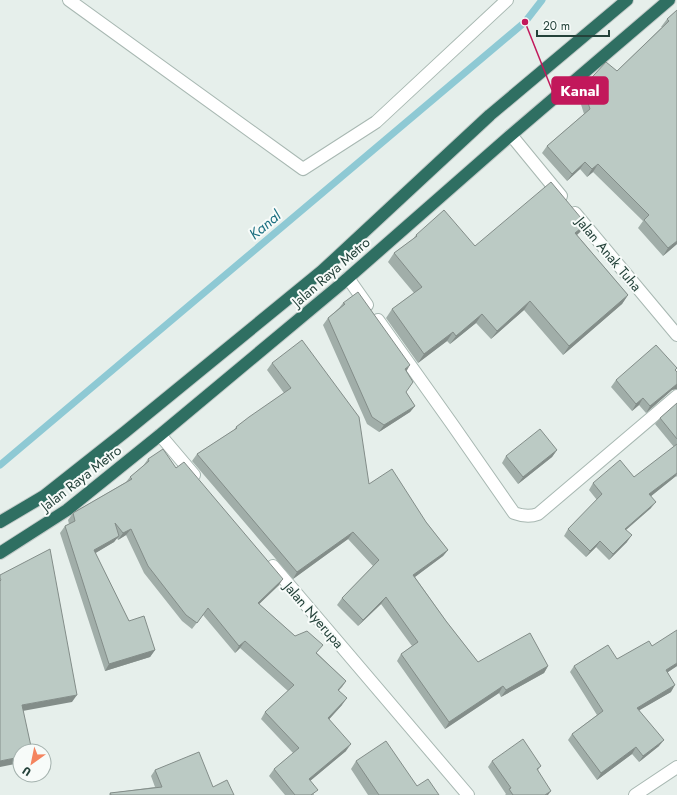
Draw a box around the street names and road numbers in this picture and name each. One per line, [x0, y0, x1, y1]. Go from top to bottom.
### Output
street label: Jalan Anak Tuha [570, 211, 646, 296]
street label: Jalan Raya Metro [286, 232, 375, 313]
street label: Jalan Raya Metro [35, 440, 126, 517]
street label: Jalan Nyerupa [278, 576, 349, 653]

